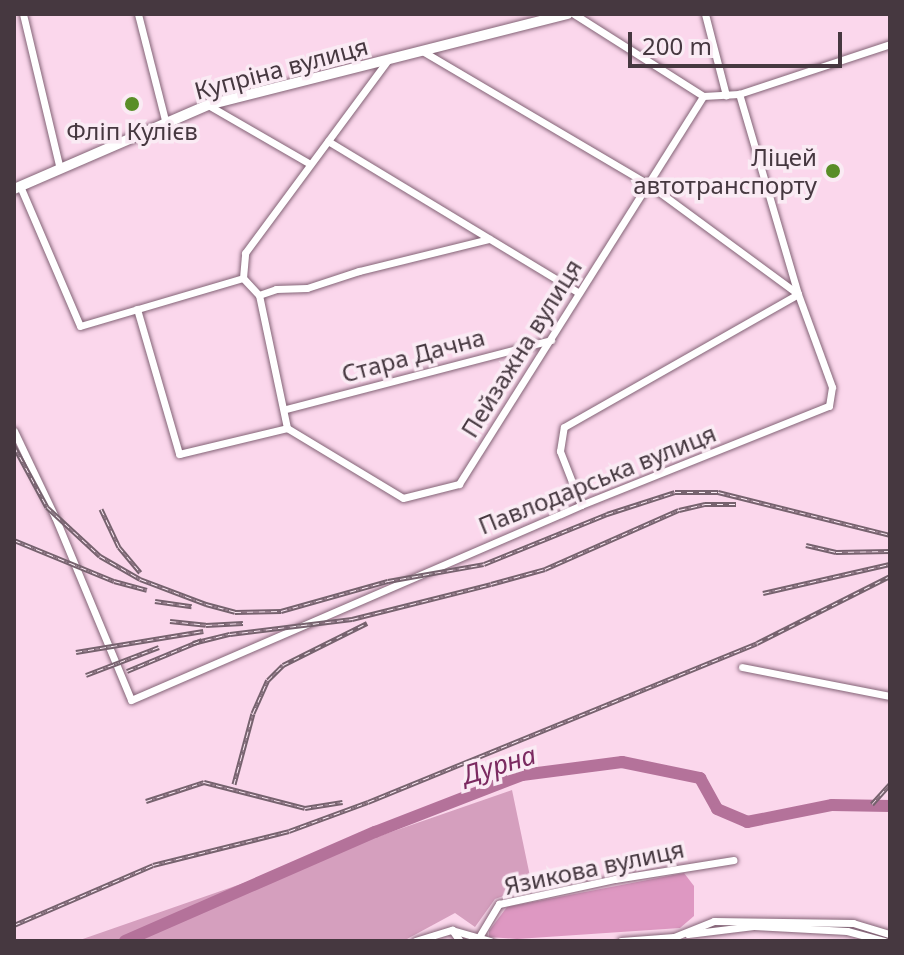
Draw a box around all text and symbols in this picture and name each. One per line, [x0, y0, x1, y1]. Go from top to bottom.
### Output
scale bar [632, 16, 846, 66]
text: 200 m [642, 29, 712, 62]
street label: Купріна вулиця [191, 31, 371, 105]
marker: Фліп Кулієв [123, 95, 141, 113]
place label: Фліп Кулієв [66, 117, 198, 145]
place label: Ліцей автотранспорту [633, 143, 817, 199]
marker: Ліцей автотранспорту [824, 162, 842, 180]
street label: Пейзажна вулиця [455, 254, 587, 442]
street label: Стара Дачна [338, 322, 488, 388]
street label: Павлодарська вулиця [474, 418, 720, 540]
water label: Дурна [458, 739, 540, 791]
street label: Язикова вулиця [501, 834, 687, 900]

